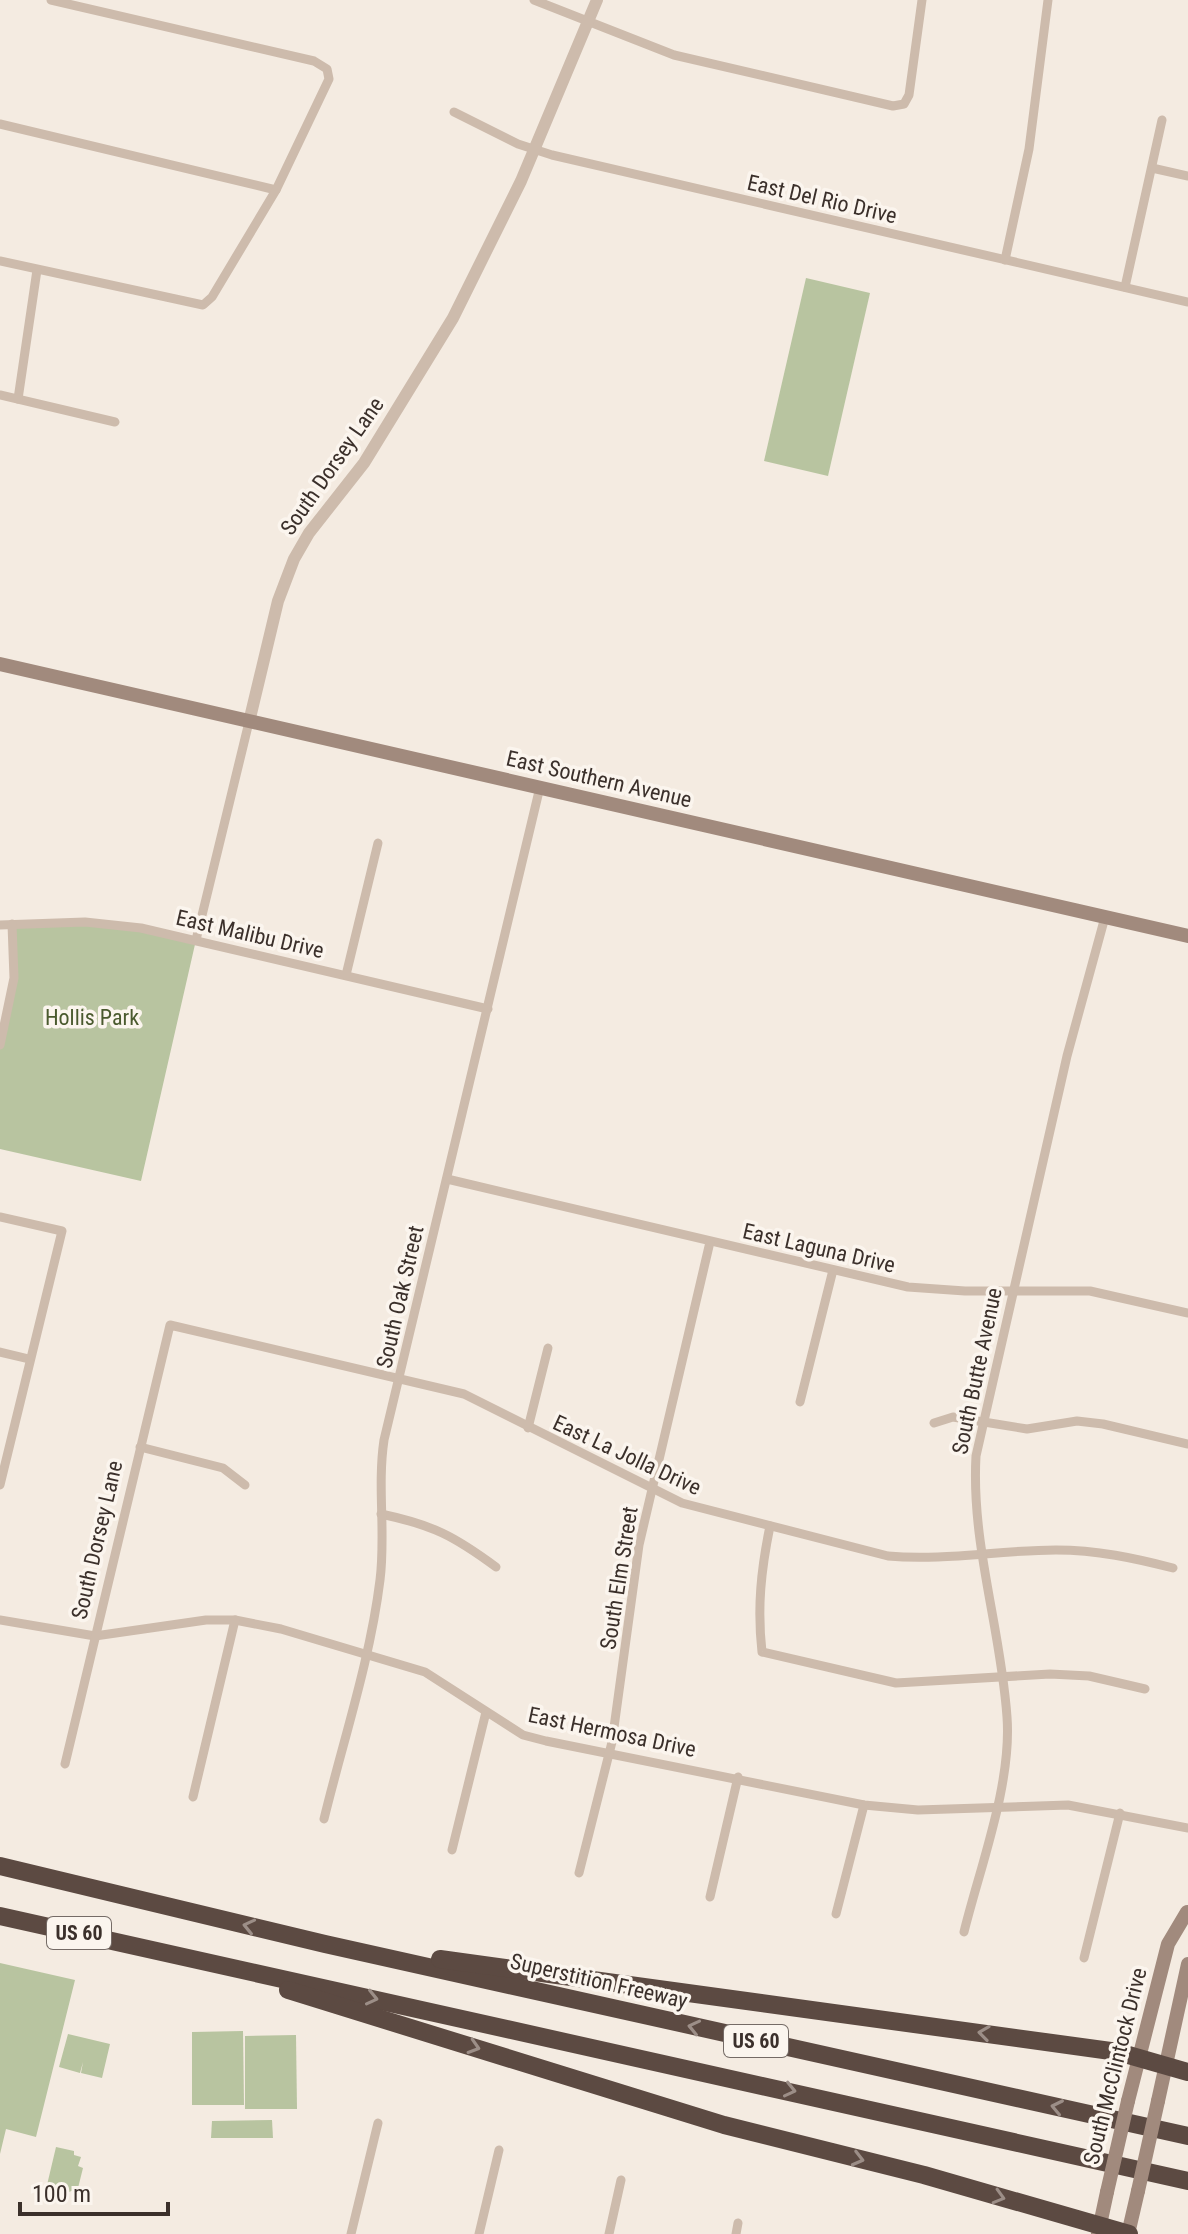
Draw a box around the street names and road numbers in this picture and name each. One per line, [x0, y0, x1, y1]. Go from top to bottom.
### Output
street label: East Del Rio Drive [745, 170, 899, 228]
street label: South Dorsey Lane [275, 392, 389, 540]
street label: East Southern Avenue [504, 746, 694, 812]
street label: East Malibu Drive [174, 905, 326, 963]
street label: East Laguna Drive [740, 1218, 898, 1278]
street label: South Oak Street [371, 1223, 429, 1371]
street label: South Butte Avenue [947, 1285, 1007, 1457]
street label: East La Jolla Drive [549, 1410, 705, 1500]
street label: South Dorsey Lane [67, 1458, 127, 1622]
street label: South Elm Street [595, 1505, 643, 1651]
street label: East Hermosa Drive [526, 1702, 698, 1762]
road number: US 60 [47, 1917, 111, 1949]
street label: Superstition Freeway [508, 1948, 690, 2014]
street label: South McClintock Drive [1078, 1965, 1152, 2167]
road number: US 60 [724, 2025, 788, 2057]

